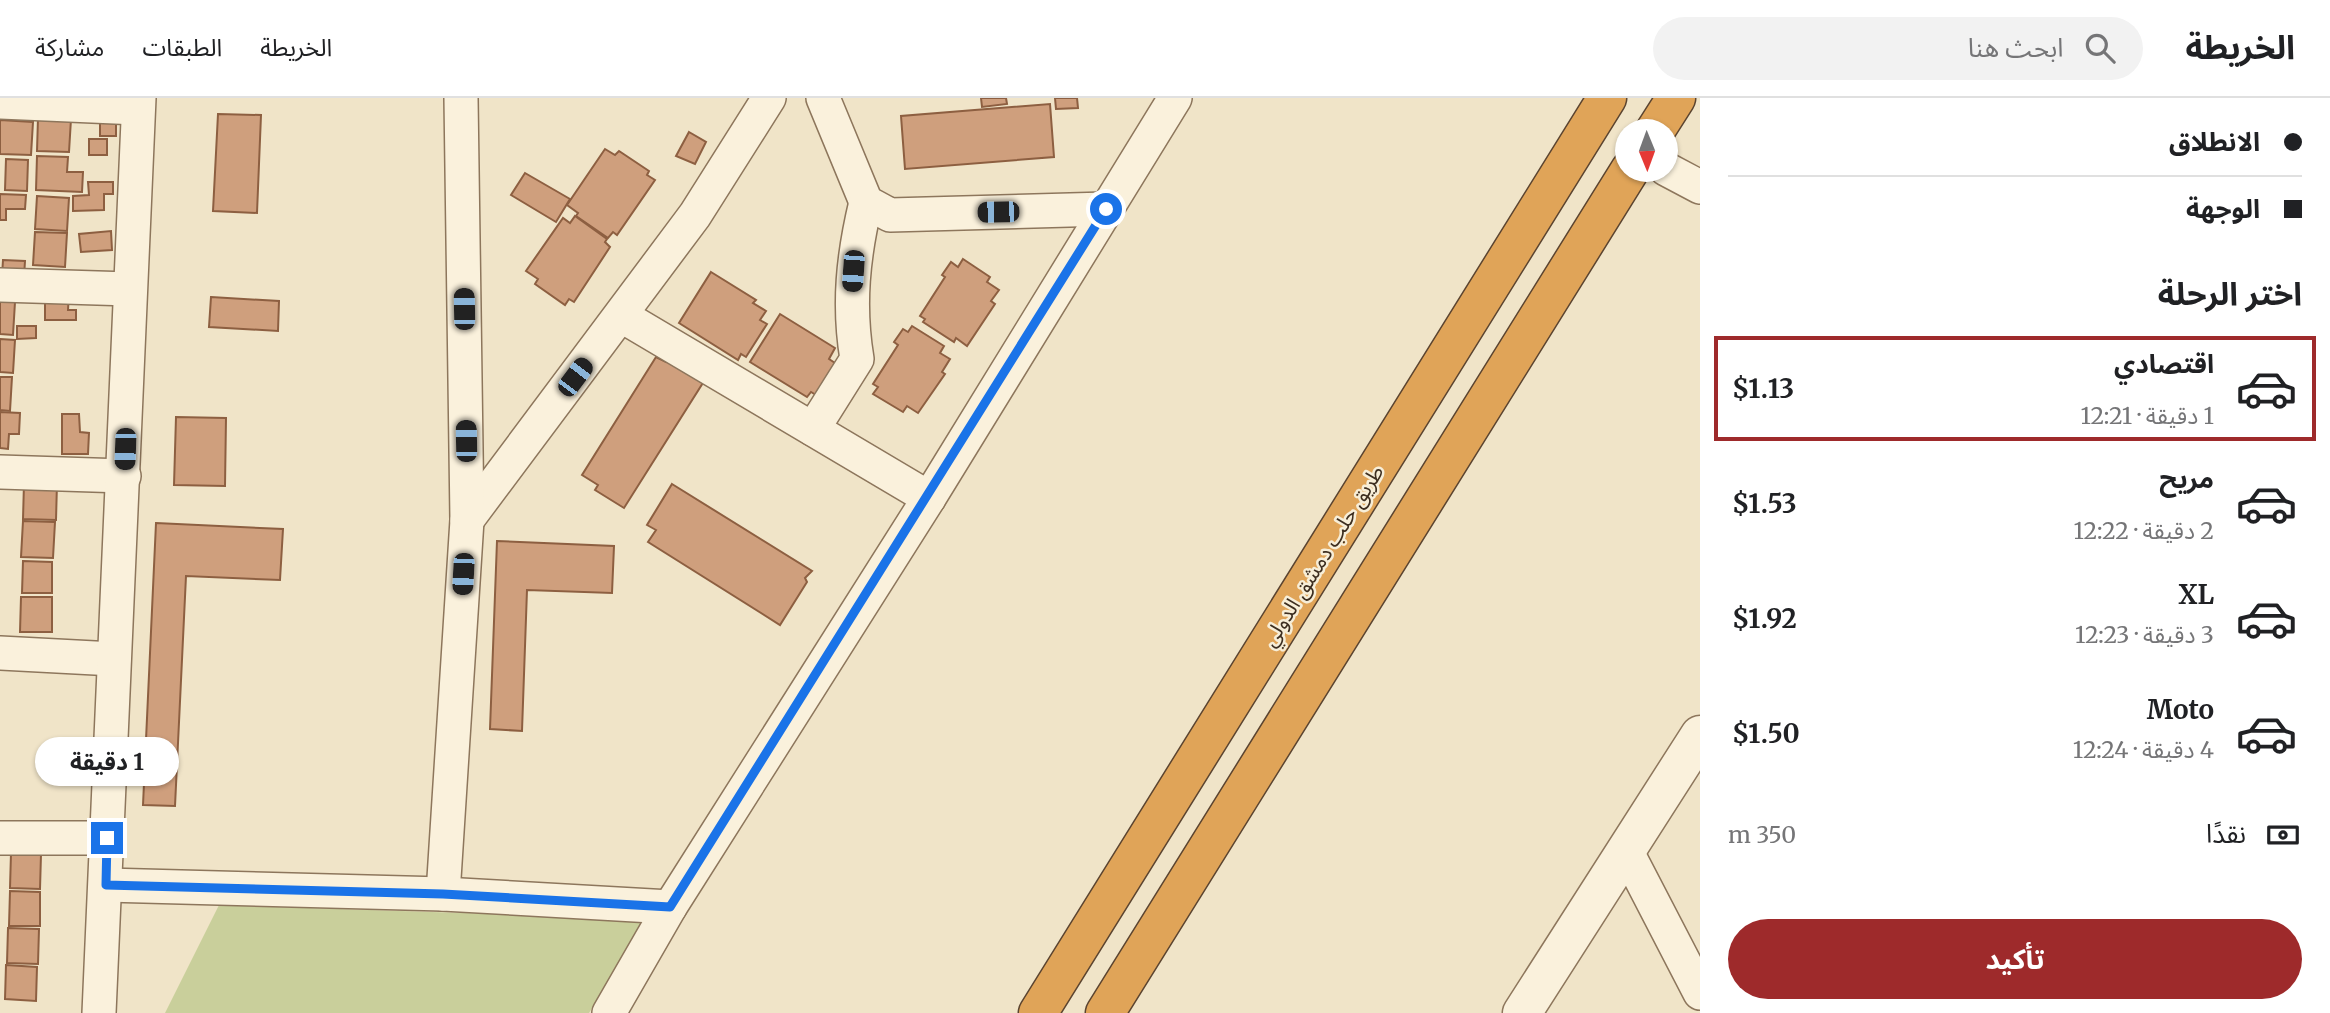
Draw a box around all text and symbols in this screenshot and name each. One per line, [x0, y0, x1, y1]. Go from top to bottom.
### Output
search box [1653, 17, 2143, 80]
text: الخريطة [2185, 27, 2295, 68]
icon: search [2081, 29, 2119, 67]
text: ابحث هنا [1968, 31, 2063, 64]
text: مشاركة [35, 32, 104, 63]
text: الطبقات [142, 32, 222, 63]
text: الخريطة [260, 32, 332, 63]
north arrow [1615, 119, 1678, 182]
map controls [1615, 119, 1678, 182]
text: الانطلاق [2169, 125, 2260, 158]
text: الوجهة [2186, 192, 2260, 225]
route start [1090, 193, 1122, 225]
car [977, 201, 1020, 223]
car [842, 249, 865, 293]
text: اختر الرحلة [2158, 274, 2302, 314]
car [454, 288, 475, 330]
text: اقتصادي [2114, 347, 2214, 380]
car [554, 354, 597, 400]
icon: car [2235, 357, 2298, 420]
text: $1.13 [1732, 372, 1794, 405]
text: 1 دقيقة · 12:21 [2080, 401, 2214, 430]
car [456, 420, 477, 462]
car [114, 428, 137, 470]
street label: طريق حلب دمشق الدولي [1256, 460, 1392, 653]
text: مريح [2159, 462, 2214, 495]
icon: car [2235, 472, 2298, 535]
text: $1.53 [1732, 487, 1797, 520]
text: 2 دقيقة · 12:22 [2074, 516, 2214, 545]
car [452, 552, 475, 596]
text: XL [2178, 578, 2214, 611]
icon: car [2235, 587, 2298, 650]
text: $1.92 [1732, 602, 1797, 635]
text: 3 دقيقة · 12:23 [2075, 620, 2214, 649]
text: Moto [2147, 693, 2214, 726]
icon: car [2235, 702, 2298, 765]
text: $1.50 [1732, 717, 1800, 750]
text: 4 دقيقة · 12:24 [2073, 735, 2214, 764]
callout: 1 دقيقة [35, 736, 179, 786]
text: 1 دقيقة [70, 747, 144, 776]
icon: cash [2264, 816, 2302, 854]
text: نقدًا [2206, 817, 2246, 850]
text: 350 m [1728, 820, 1796, 849]
route end [91, 822, 123, 854]
button: تأكيد [1728, 919, 2302, 999]

